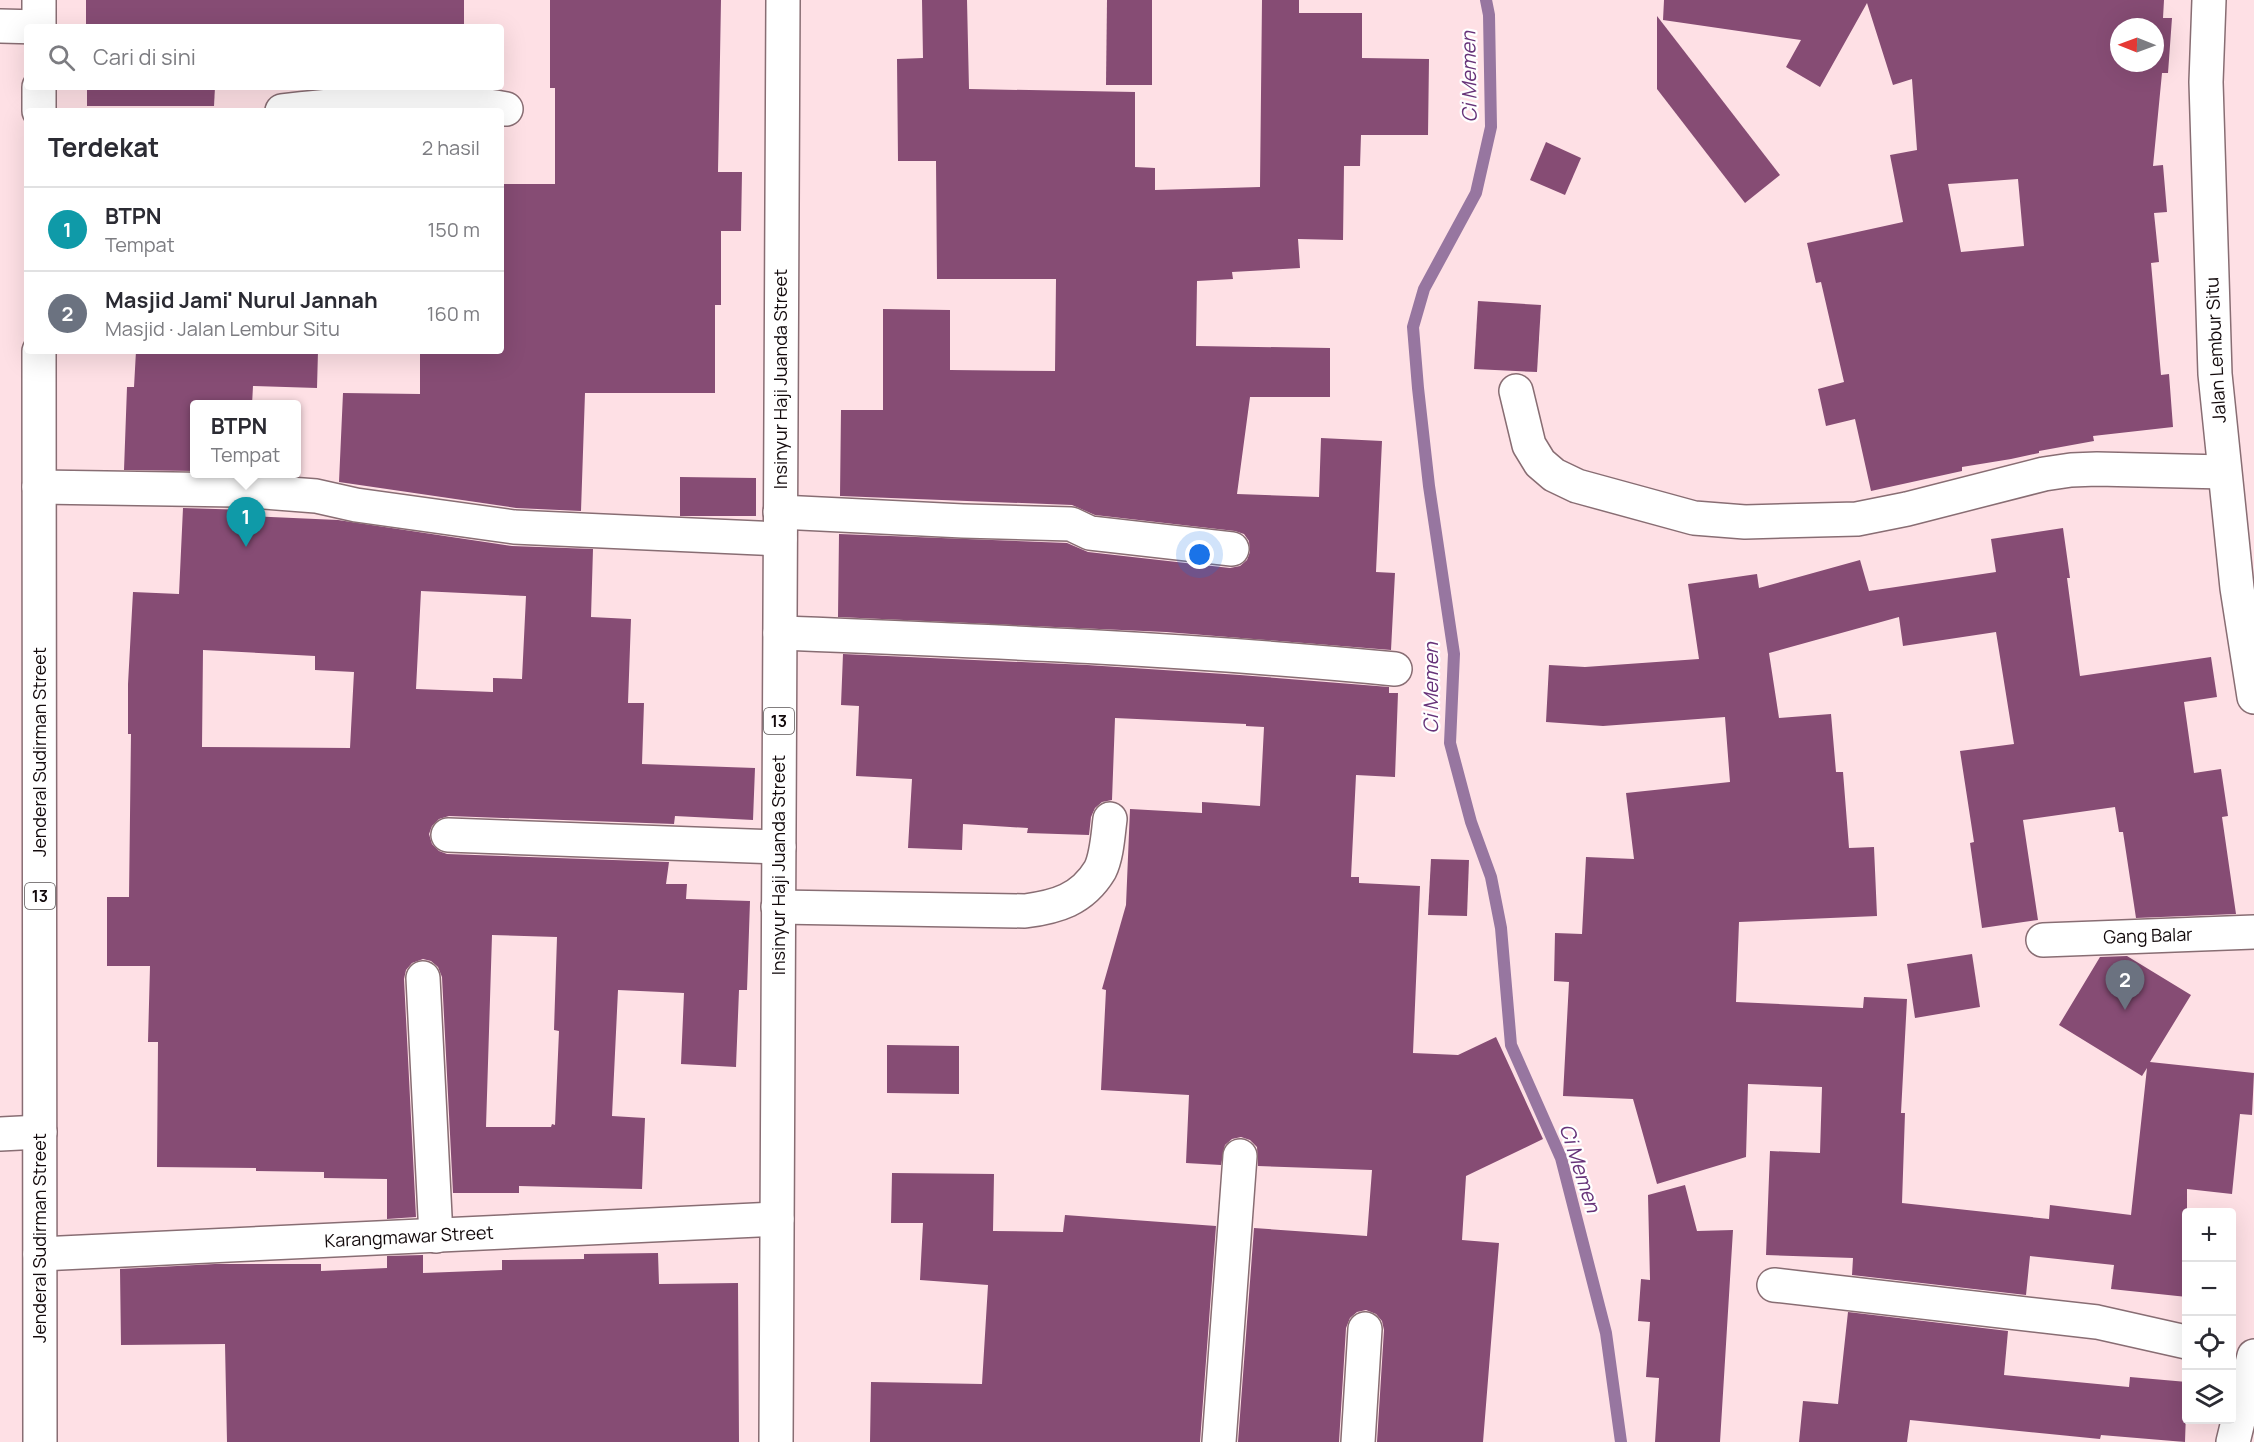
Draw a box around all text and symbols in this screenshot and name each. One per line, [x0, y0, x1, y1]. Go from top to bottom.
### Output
north arrow [2110, 18, 2164, 72]
search box [24, 24, 504, 90]
water label: Ci Memen [1454, 30, 1483, 123]
icon: search [45, 41, 78, 74]
text: Cari di sini [93, 42, 196, 72]
text: Terdekat [48, 129, 159, 165]
text: 2 hasil [422, 134, 480, 161]
text: BTPN [105, 201, 162, 231]
text: 1 [63, 216, 72, 243]
text: 150 m [427, 216, 480, 243]
text: Tempat [105, 231, 175, 258]
street label: Insinyur Haji Juanda Street [768, 269, 792, 489]
street label: Jalan Lembur Situ [2199, 276, 2231, 424]
text: Masjid Jami' Nurul Jannah [105, 285, 378, 315]
text: 2 [62, 300, 73, 327]
text: 160 m [427, 300, 480, 327]
text: Masjid · Jalan Lembur Situ [105, 315, 340, 342]
popup [190, 400, 301, 478]
text: BTPN [211, 411, 267, 441]
text: Tempat [211, 441, 280, 468]
pin: 1 [226, 498, 266, 547]
your location [1185, 540, 1214, 569]
water label: Ci Memen [1417, 641, 1444, 734]
street label: Jenderal Sudirman Street [27, 647, 51, 857]
road number: 13 [764, 708, 794, 734]
street label: Insinyur Haji Juanda Street [766, 755, 790, 975]
road number: 13 [25, 883, 55, 909]
street label: Gang Balar [2103, 921, 2194, 949]
pin: 2 [2106, 960, 2144, 1010]
water label: Ci Memen [1554, 1120, 1608, 1217]
street label: Jenderal Sudirman Street [27, 1133, 51, 1343]
map controls [2182, 1208, 2236, 1424]
button: + [2182, 1208, 2236, 1262]
street label: Karangmawar Street [324, 1220, 494, 1252]
button: − [2182, 1262, 2236, 1316]
button: locate [2182, 1316, 2236, 1370]
button: layers [2182, 1370, 2236, 1424]

